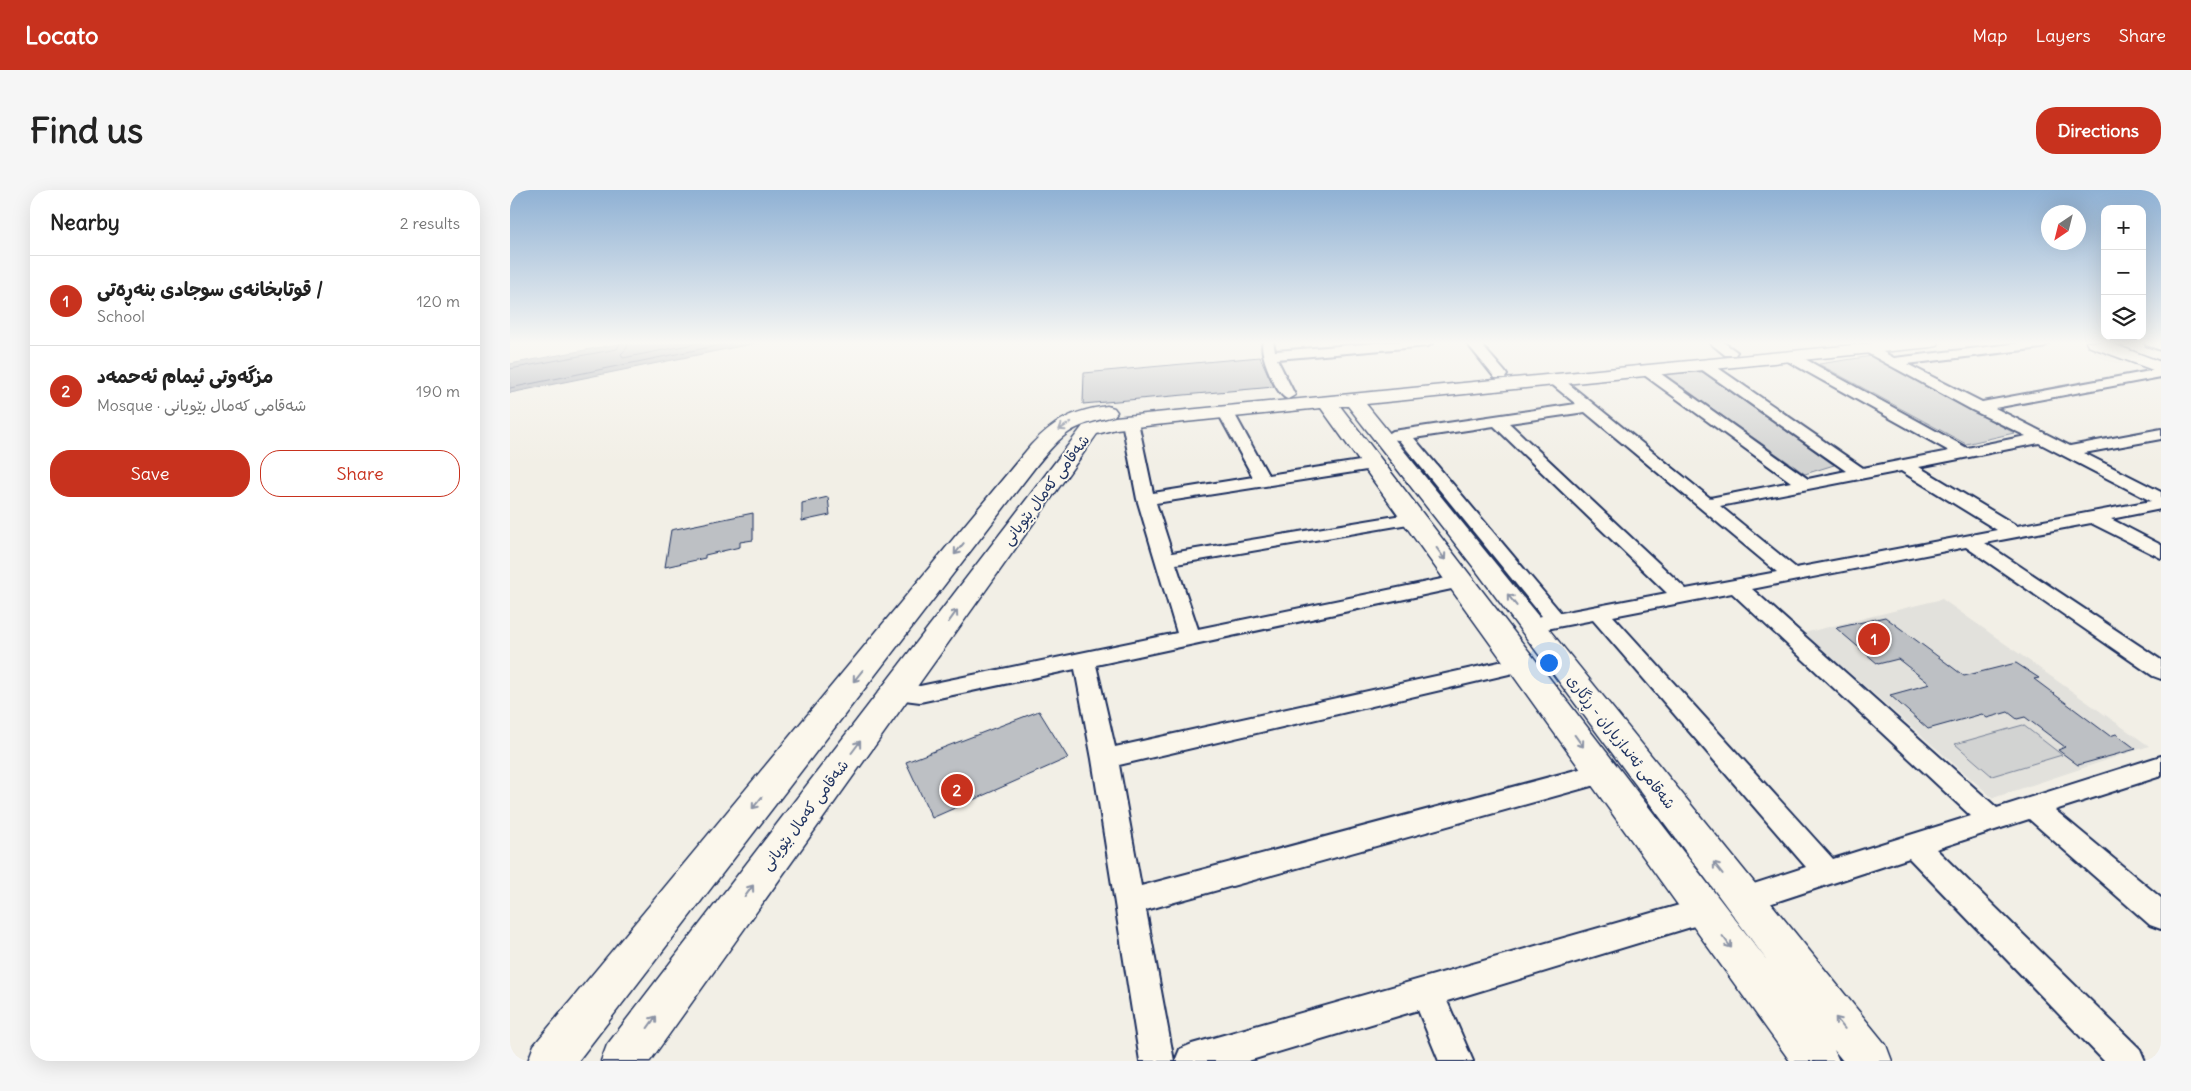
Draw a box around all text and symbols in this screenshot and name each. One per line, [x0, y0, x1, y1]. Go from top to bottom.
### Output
text: Locato [25, 20, 99, 50]
text: Map [1972, 24, 2007, 47]
text: Layers [2035, 24, 2091, 47]
text: Share [2119, 24, 2166, 47]
button: Directions [2036, 107, 2161, 154]
text: Find us [30, 108, 143, 152]
north arrow [2041, 205, 2086, 250]
map controls [2101, 205, 2146, 340]
button: + [2101, 205, 2146, 250]
text: Nearby [50, 209, 120, 236]
text: 2 results [400, 213, 460, 233]
button: − [2101, 250, 2146, 295]
text: قوتابخانەی سوجادی بنەڕەتی / [97, 277, 323, 301]
text: 1 [63, 291, 69, 311]
text: 120 m [417, 291, 460, 311]
button: layers [2101, 295, 2146, 340]
text: School [97, 306, 145, 326]
text: مزگەوتی ئیمام ئەحمەد [97, 364, 273, 388]
text: 2 [62, 381, 70, 401]
text: 190 m [416, 381, 460, 401]
text: Mosque · شەقامی کەمال بێویانی [97, 395, 306, 415]
one-way arrow [1058, 420, 1072, 431]
street label: شەقامی کەمال بێویانی [998, 431, 1094, 549]
button: Save [50, 450, 250, 497]
button: Share [260, 450, 460, 497]
one-way arrow [954, 542, 965, 555]
one-way arrow [1436, 546, 1446, 560]
one-way arrow [1507, 593, 1517, 607]
one-way arrow [947, 610, 958, 623]
pin: 1 [1858, 620, 1890, 658]
your location [1536, 650, 1562, 676]
one-way arrow [853, 669, 864, 682]
street label: شەقامی ئەندازیاران - ڕزگاری [1560, 671, 1680, 815]
one-way arrow [1573, 734, 1584, 747]
one-way arrow [851, 740, 861, 754]
street label: شەقامی کەمال بێویانی [757, 756, 853, 874]
pin: 2 [941, 771, 973, 809]
one-way arrow [751, 796, 762, 809]
one-way arrow [1712, 862, 1723, 875]
one-way arrow [743, 885, 754, 898]
one-way arrow [1722, 935, 1733, 948]
one-way arrow [647, 1015, 657, 1029]
one-way arrow [1835, 1017, 1846, 1030]

